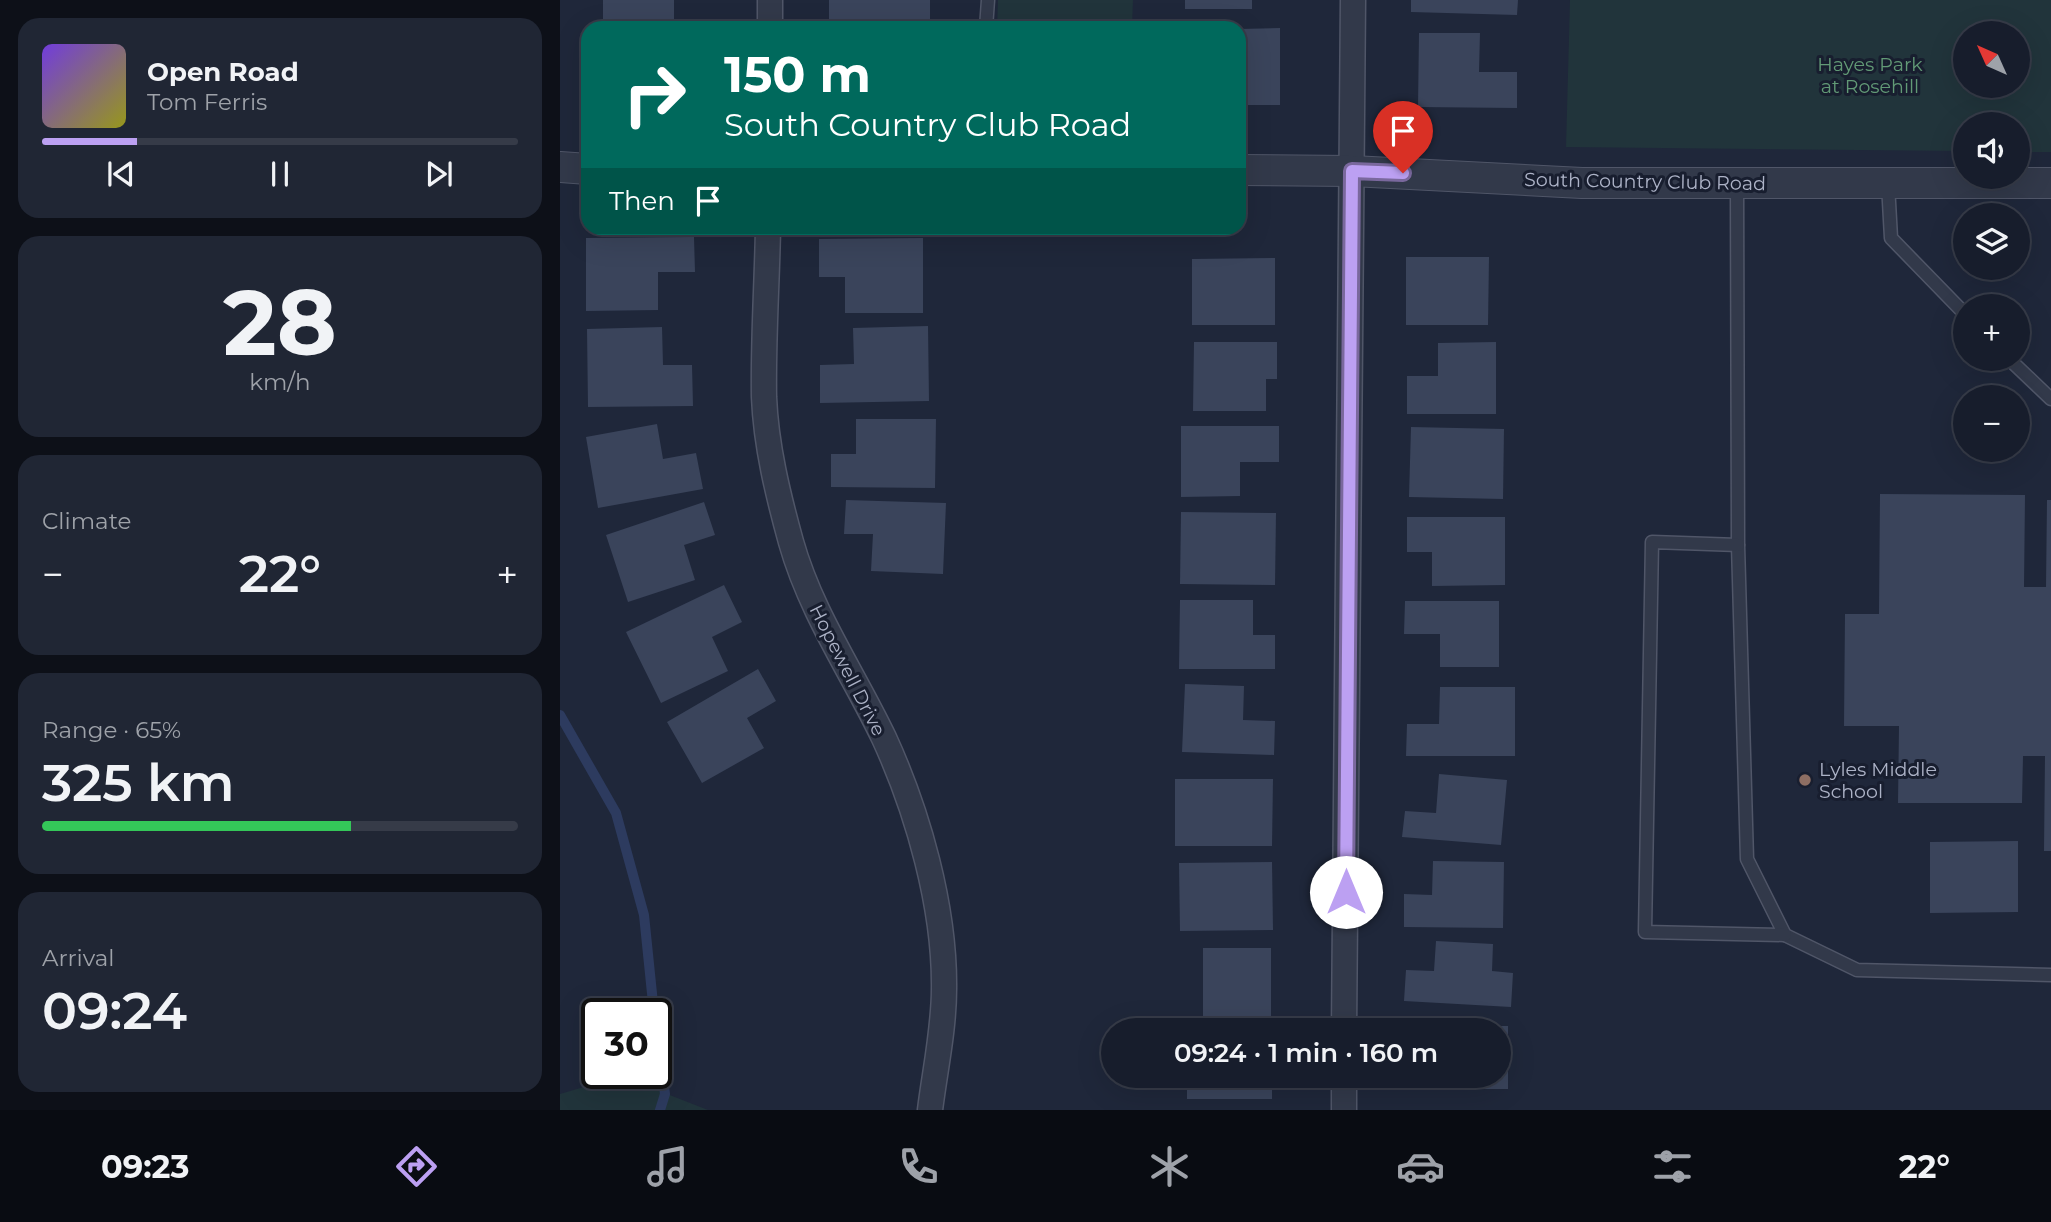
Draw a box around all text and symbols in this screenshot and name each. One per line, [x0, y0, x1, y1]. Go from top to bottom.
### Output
north arrow [1953, 21, 2030, 98]
map controls [1953, 21, 2030, 462]
text: 150 m [724, 45, 871, 104]
icon: right [609, 49, 700, 140]
park label: Hayes Park at Rosehill [1817, 53, 1923, 98]
text: Open Road [147, 56, 299, 88]
text: Tom Ferris [147, 88, 267, 116]
pin [1373, 101, 1433, 173]
text: South Country Club Road [724, 105, 1131, 144]
icon: arrive [1384, 112, 1422, 150]
button: sound [1953, 112, 2030, 189]
icon: previous [102, 155, 140, 193]
icon: pause [261, 155, 299, 193]
icon: next [420, 155, 458, 193]
street label: South Country Club Road [1524, 168, 1766, 195]
icon: arrive [689, 182, 727, 220]
text: Then [609, 185, 675, 217]
button: layers [1953, 203, 2030, 280]
text: 28 [223, 267, 337, 378]
button: + [1953, 294, 2030, 371]
text: km/h [249, 368, 311, 396]
button: − [1953, 385, 2030, 462]
text: Climate [42, 507, 131, 535]
text: 22° [239, 542, 321, 605]
text: − [42, 551, 64, 598]
text: + [496, 551, 518, 598]
street label: Hopewell Drive [805, 601, 891, 740]
text: Range · 65% [42, 716, 181, 744]
text: 325 km [42, 751, 235, 814]
place label: Lyles Middle School [1819, 758, 1937, 803]
marker: Lyles Middle School [1797, 772, 1813, 788]
position arrow [1309, 855, 1383, 929]
text: Arrival [42, 944, 115, 972]
text: 09:24 [42, 979, 187, 1042]
speed limit sign: 30 [581, 998, 672, 1089]
text: 09:24 · 1 min · 160 m [1174, 1037, 1438, 1069]
icon: directions [392, 1142, 441, 1191]
icon: music [643, 1142, 692, 1191]
icon: phone [894, 1142, 943, 1191]
icon: climate [1145, 1142, 1194, 1191]
icon: car [1396, 1142, 1445, 1191]
icon: filters [1648, 1142, 1697, 1191]
text: 09:23 [101, 1147, 189, 1186]
text: 22° [1899, 1147, 1950, 1186]

